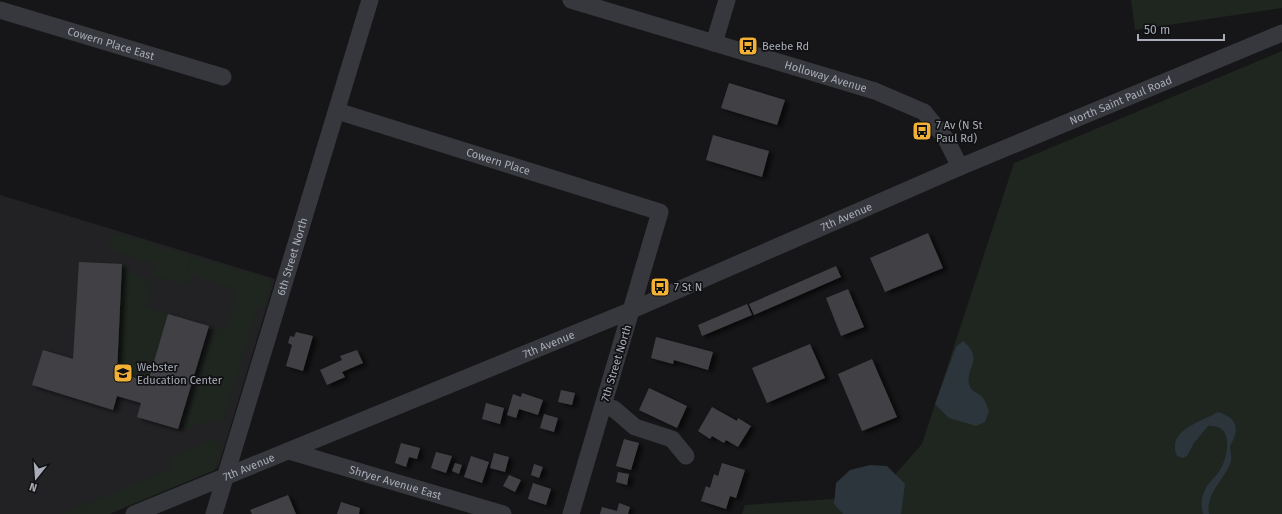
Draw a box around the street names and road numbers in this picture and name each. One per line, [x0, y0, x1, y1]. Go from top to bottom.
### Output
street label: Cowern Place East [66, 25, 156, 63]
street label: Holloway Avenue [783, 58, 868, 95]
street label: North Saint Paul Road [1068, 74, 1174, 128]
street label: Cowern Place [465, 146, 532, 178]
street label: 7th Avenue [819, 200, 874, 234]
street label: 6th Street North [275, 216, 311, 297]
street label: 7th Street North [599, 323, 634, 403]
street label: 7th Avenue [521, 328, 577, 361]
street label: 7th Avenue [221, 451, 277, 484]
street label: Shryer Avenue East [348, 463, 443, 503]

